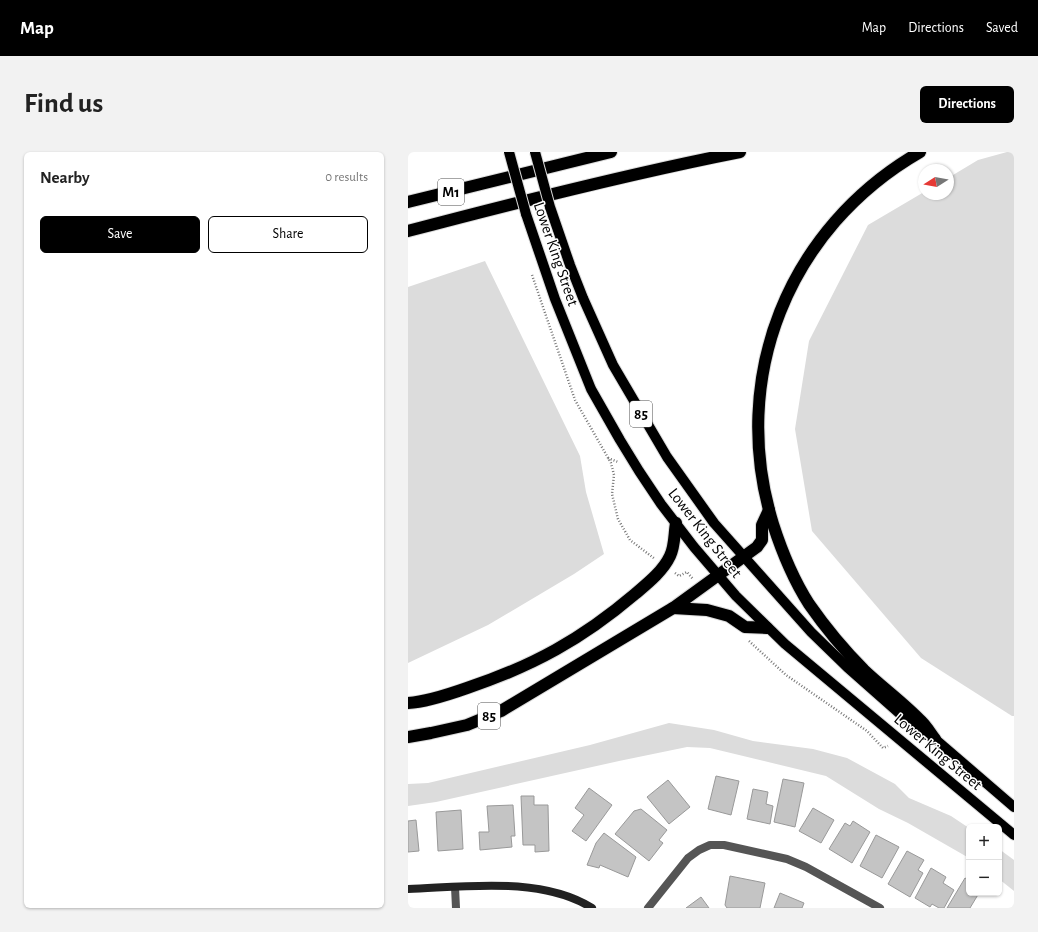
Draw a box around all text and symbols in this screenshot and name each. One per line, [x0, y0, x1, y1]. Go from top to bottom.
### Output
text: Map [20, 19, 54, 38]
text: Map [862, 21, 886, 35]
text: Directions [908, 21, 964, 35]
text: Saved [986, 21, 1018, 35]
button: Directions [920, 86, 1014, 123]
text: Find us [24, 90, 103, 118]
north arrow [918, 164, 954, 200]
text: Nearby [40, 169, 90, 186]
text: 0 results [325, 171, 368, 184]
road number: M1 [438, 179, 464, 205]
street label: Lower King Street [531, 200, 581, 308]
button: Save [40, 216, 200, 253]
button: Share [208, 216, 368, 253]
road number: 85 [630, 401, 652, 427]
street label: Lower King Street [665, 485, 745, 581]
road number: 85 [478, 703, 500, 729]
street label: Lower King Street [891, 711, 985, 793]
map controls [966, 824, 1002, 896]
button: + [966, 824, 1002, 860]
button: − [966, 860, 1002, 896]

